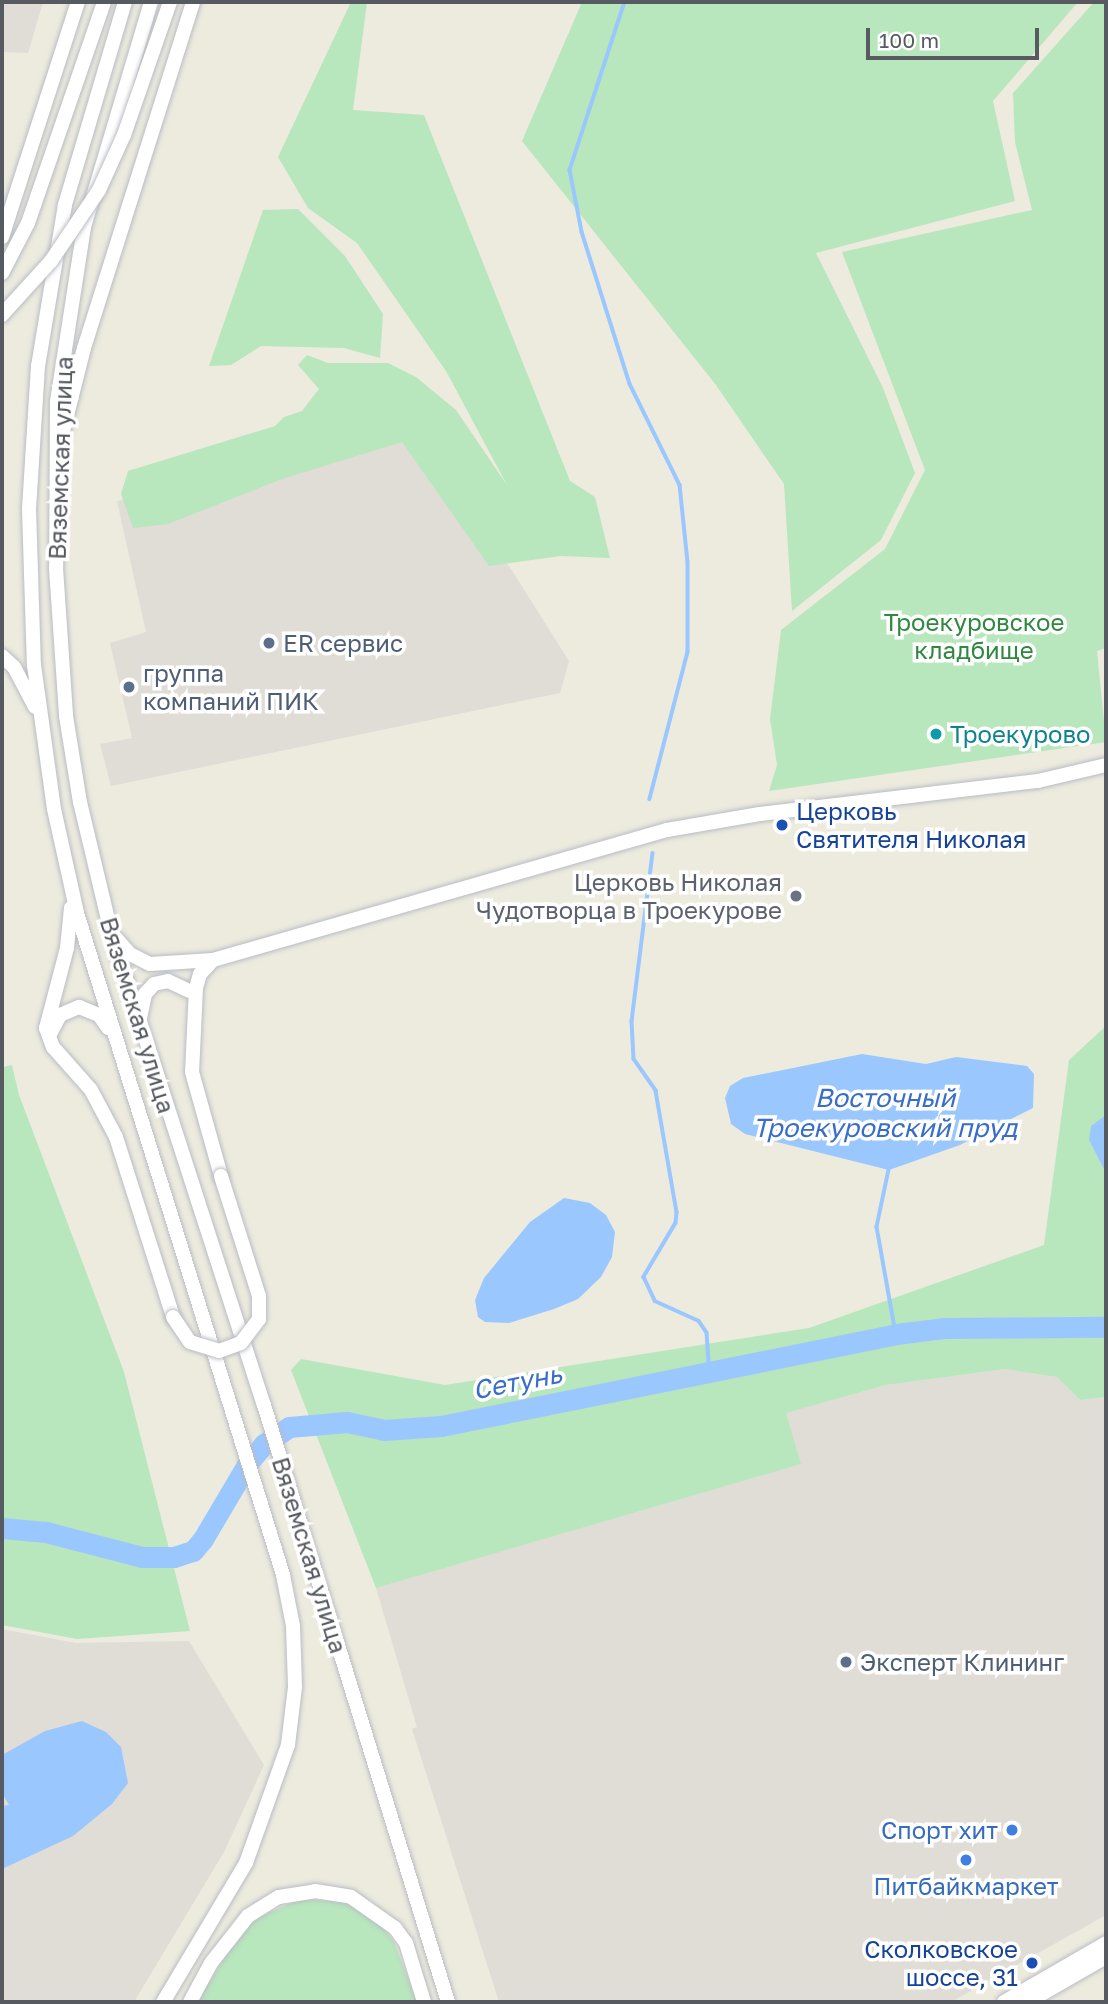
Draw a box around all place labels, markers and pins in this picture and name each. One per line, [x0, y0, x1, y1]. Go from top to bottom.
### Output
place label: ER сервис [283, 629, 403, 657]
marker: ER сервис [261, 635, 277, 651]
place label: группа компаний ПИК [143, 659, 319, 715]
marker: группа компаний ПИК [121, 679, 137, 695]
place label: Троекурово [950, 720, 1090, 748]
marker: Троекурово [928, 726, 944, 742]
place label: Церковь Святителя Николая [796, 797, 1027, 853]
marker: Церковь Святителя Николая [774, 817, 790, 833]
place label: Церковь Николая Чудотворца в Троекурове [476, 868, 782, 924]
marker: Церковь Николая Чудотворца в Троекурове [788, 888, 804, 904]
place label: Эксперт Клининг [860, 1648, 1064, 1676]
marker: Эксперт Клининг [838, 1654, 854, 1670]
place label: Спорт хит [881, 1816, 998, 1844]
marker: Спорт хит [1004, 1822, 1020, 1838]
marker: Питбайкмаркет [958, 1852, 974, 1868]
place label: Питбайкмаркет [873, 1872, 1059, 1900]
place label: Сколковское шоссе, 31 [864, 1935, 1018, 1991]
marker: Сколковское шоссе, 31 [1024, 1955, 1040, 1971]

